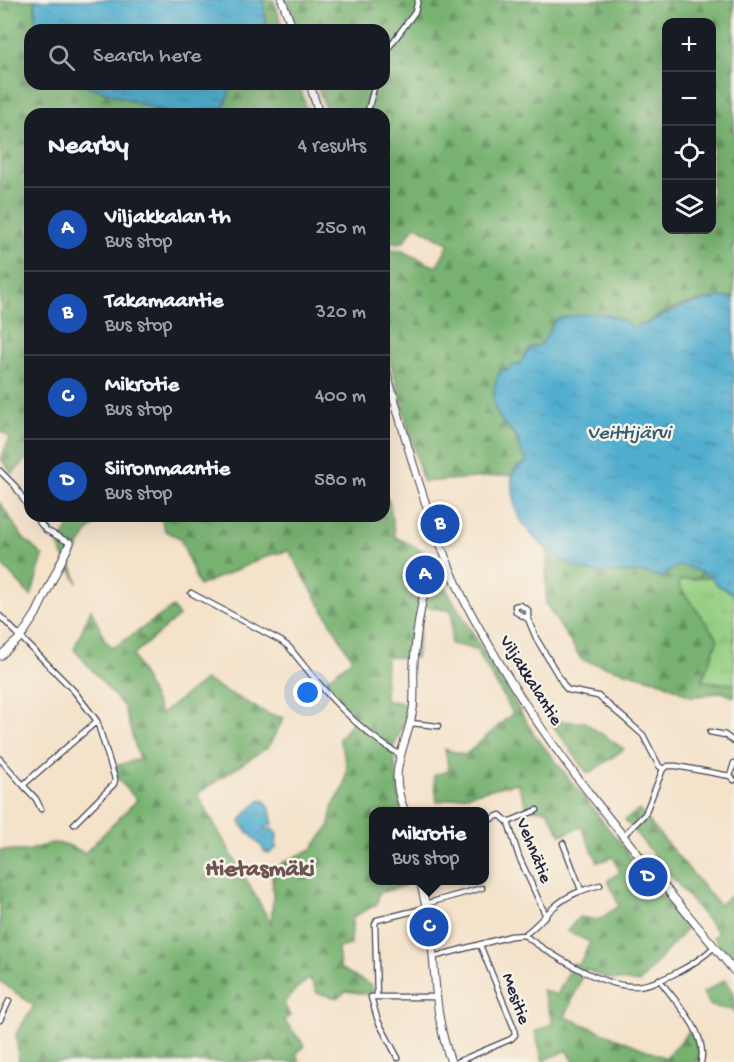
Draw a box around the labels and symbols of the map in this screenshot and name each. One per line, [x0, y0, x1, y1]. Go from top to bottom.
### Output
water label: Veittijärvi [587, 423, 673, 446]
pin: B [420, 502, 460, 546]
pin: A [406, 552, 444, 598]
street label: Viljakkalantie [493, 631, 566, 730]
your location [293, 678, 322, 707]
street label: Vehnätie [510, 815, 556, 887]
pin: D [628, 854, 668, 900]
district label: Hietasmäki [205, 856, 315, 885]
pin: C [410, 904, 448, 950]
street label: Mesitie [496, 971, 534, 1028]

